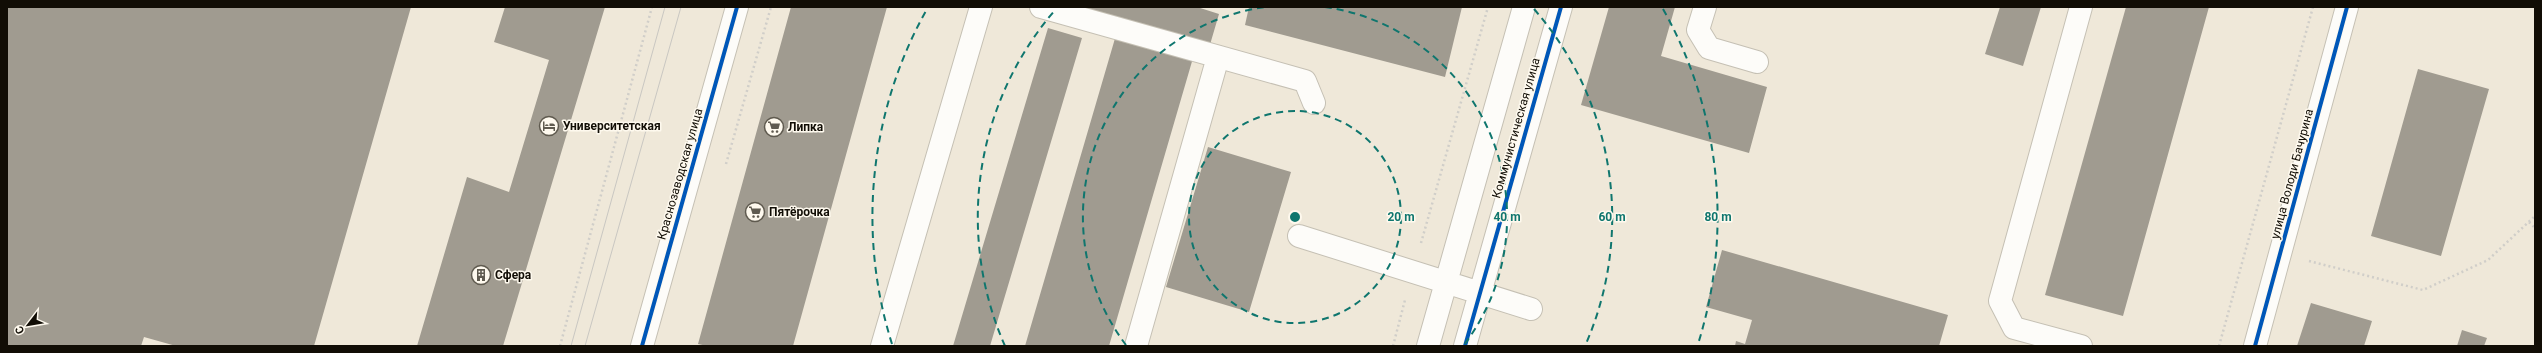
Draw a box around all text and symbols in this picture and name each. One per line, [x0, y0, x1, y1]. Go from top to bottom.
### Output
street label: Коммунистическая улица [1489, 56, 1543, 200]
street label: Краснозаводская улица [655, 107, 705, 241]
street label: улица Володи Бачурина [2268, 107, 2316, 241]
hotel icon: Университетская [538, 115, 560, 137]
supermarket icon: Липка [763, 116, 785, 138]
place label: Университетская [563, 119, 661, 133]
place label: Липка [788, 120, 824, 134]
supermarket icon: Пятёрочка [744, 201, 766, 223]
place label: Пятёрочка [769, 205, 830, 219]
centre of rings [1288, 210, 1302, 224]
text: 20 m [1387, 210, 1415, 224]
text: 40 m [1493, 210, 1521, 224]
text: 60 m [1598, 210, 1626, 224]
text: 80 m [1704, 210, 1732, 224]
building icon: Сфера [470, 264, 492, 286]
place label: Сфера [495, 268, 532, 282]
north arrow [8, 305, 48, 345]
text: С [12, 323, 27, 336]

